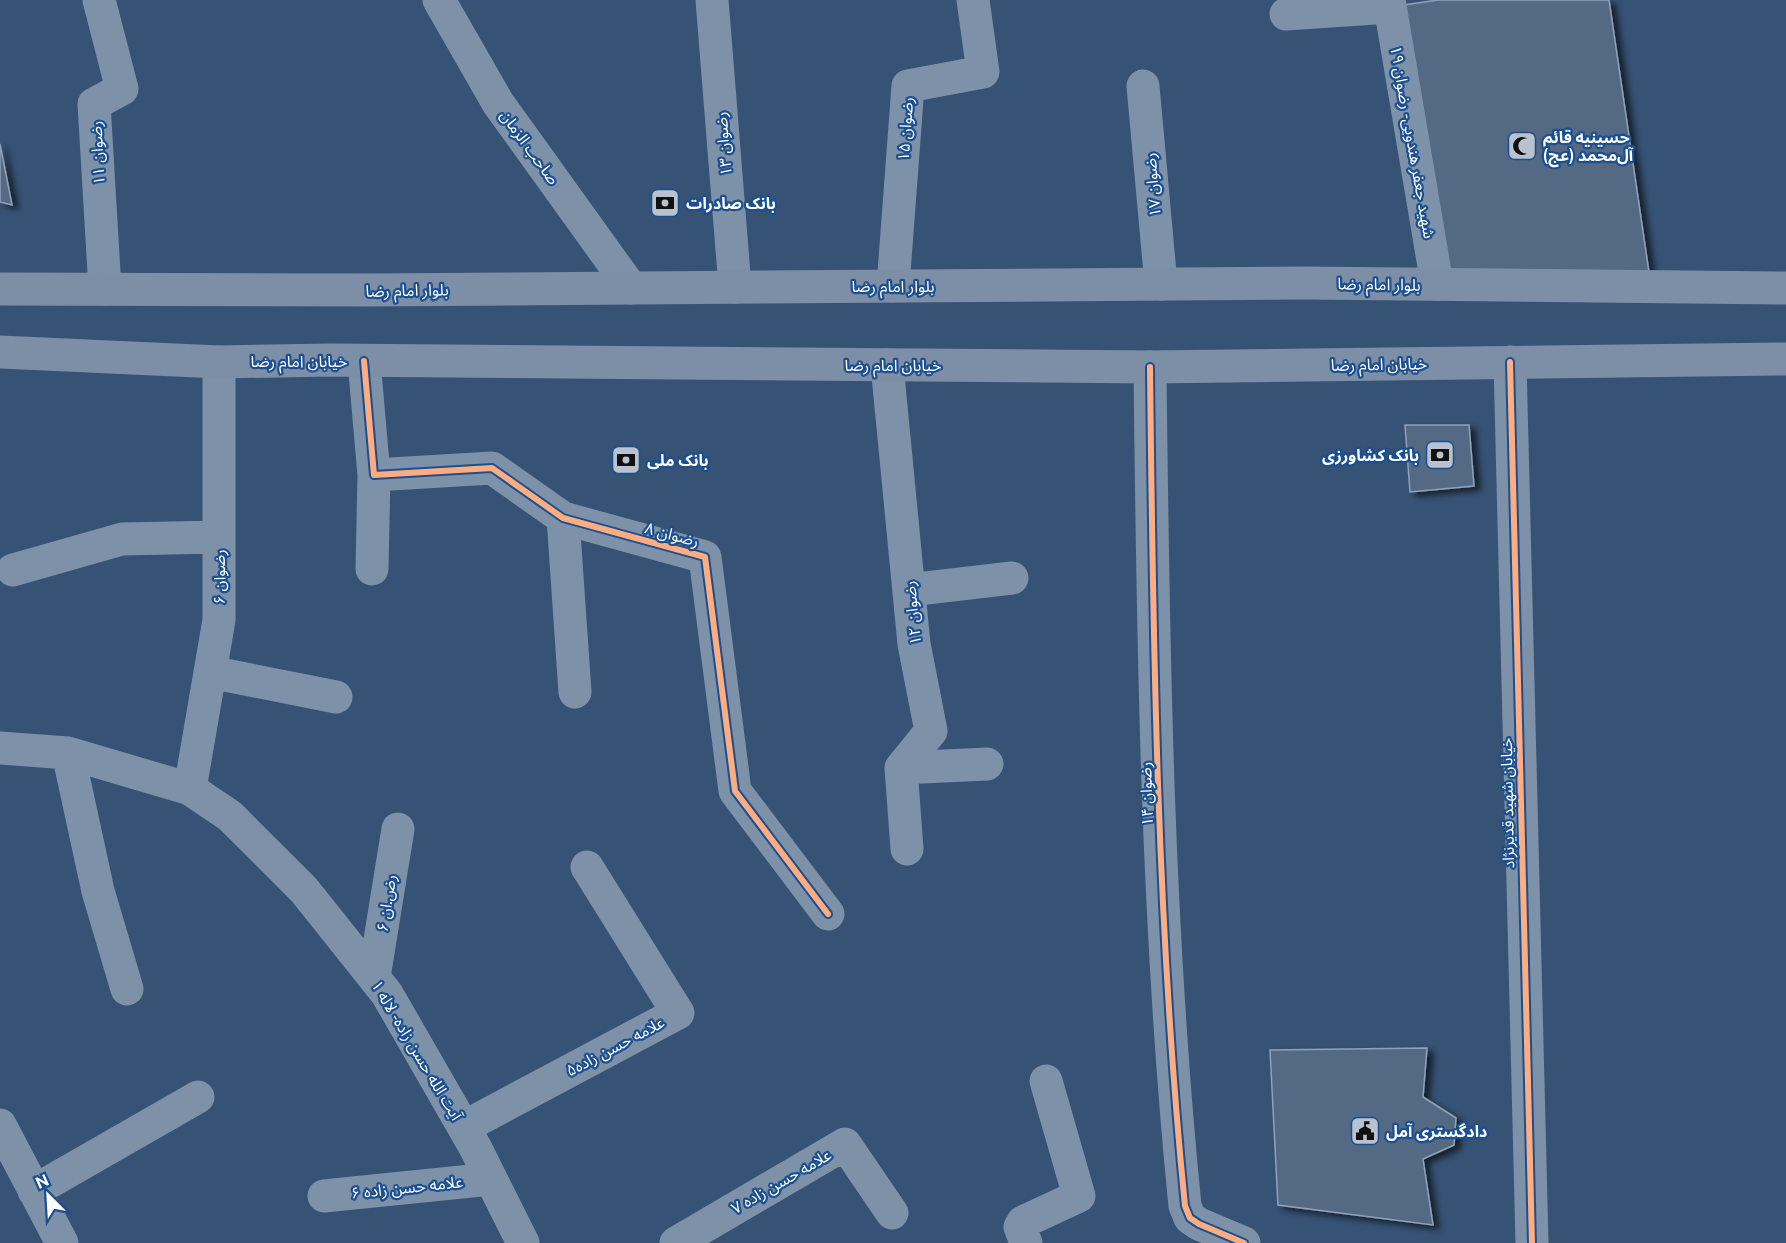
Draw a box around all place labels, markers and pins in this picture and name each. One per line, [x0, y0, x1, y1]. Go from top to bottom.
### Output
place label: حسینیه قائم آل‌محمد (عج) [1543, 128, 1634, 168]
mosque icon: حسینیه قائم آل‌محمد (عج) [1506, 130, 1538, 162]
bank icon: بانک صادرات [649, 187, 681, 219]
place label: بانک صادرات [686, 194, 776, 213]
bank icon: بانک کشاورزی [1424, 439, 1456, 471]
bank icon: بانک‌ ملی [610, 444, 642, 476]
place label: بانک کشاورزی [1322, 446, 1419, 465]
place label: بانک‌ ملی [647, 451, 709, 470]
public building icon: دادگستری آمل [1349, 1115, 1381, 1147]
place label: دادگستری آمل [1386, 1122, 1487, 1141]

